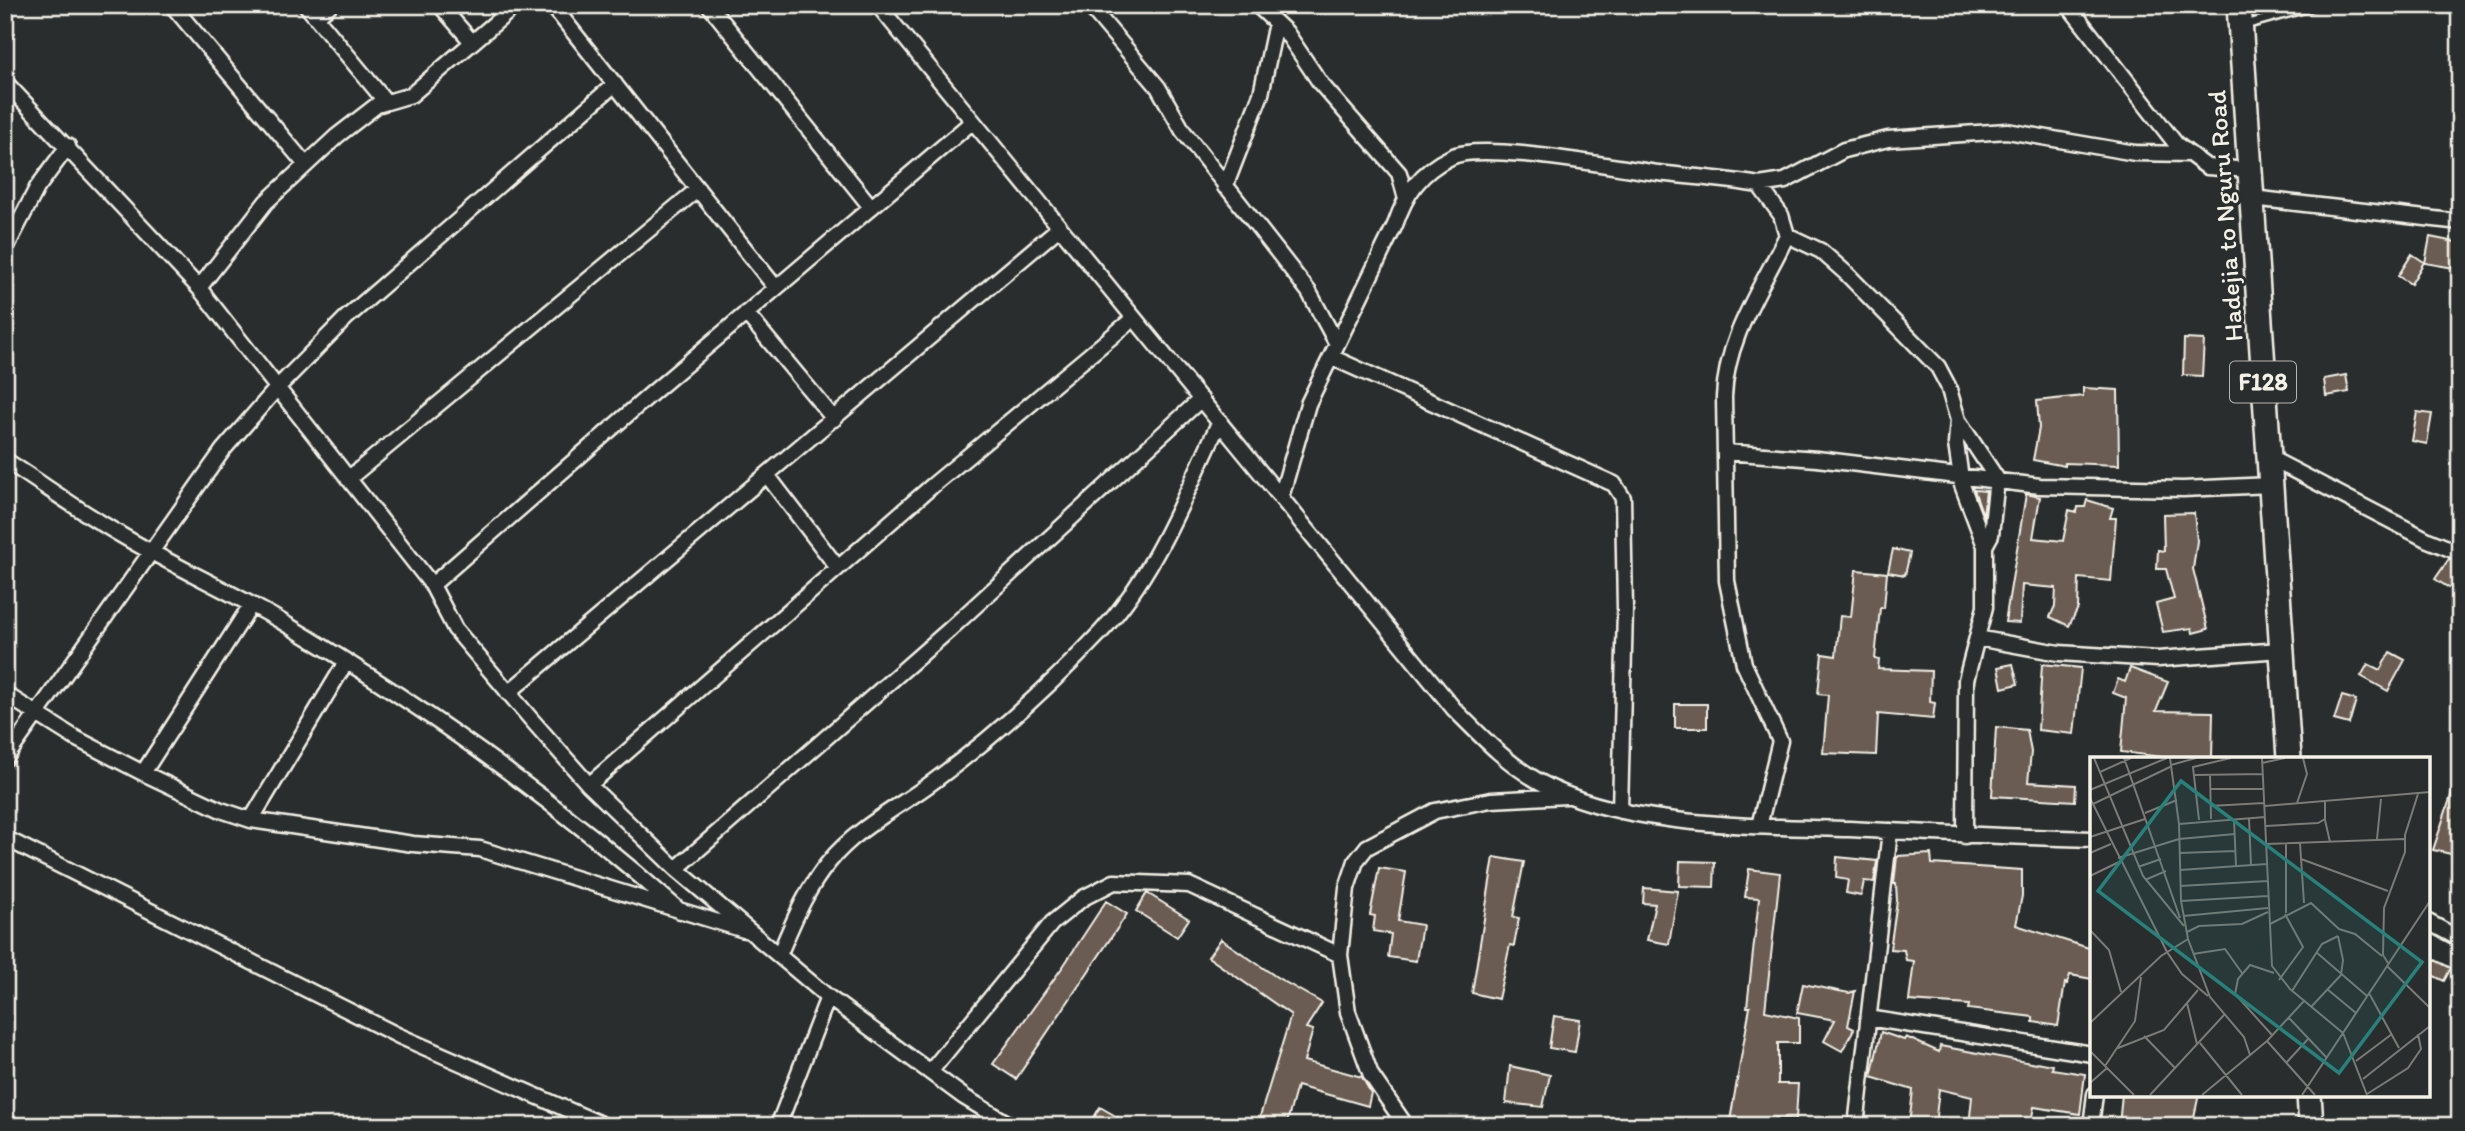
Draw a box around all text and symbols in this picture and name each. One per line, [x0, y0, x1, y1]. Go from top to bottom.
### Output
street label: Hadejia to Nguru Road [2200, 89, 2250, 343]
road number: F128 [2230, 362, 2296, 402]
inset map [2090, 757, 2430, 1096]

